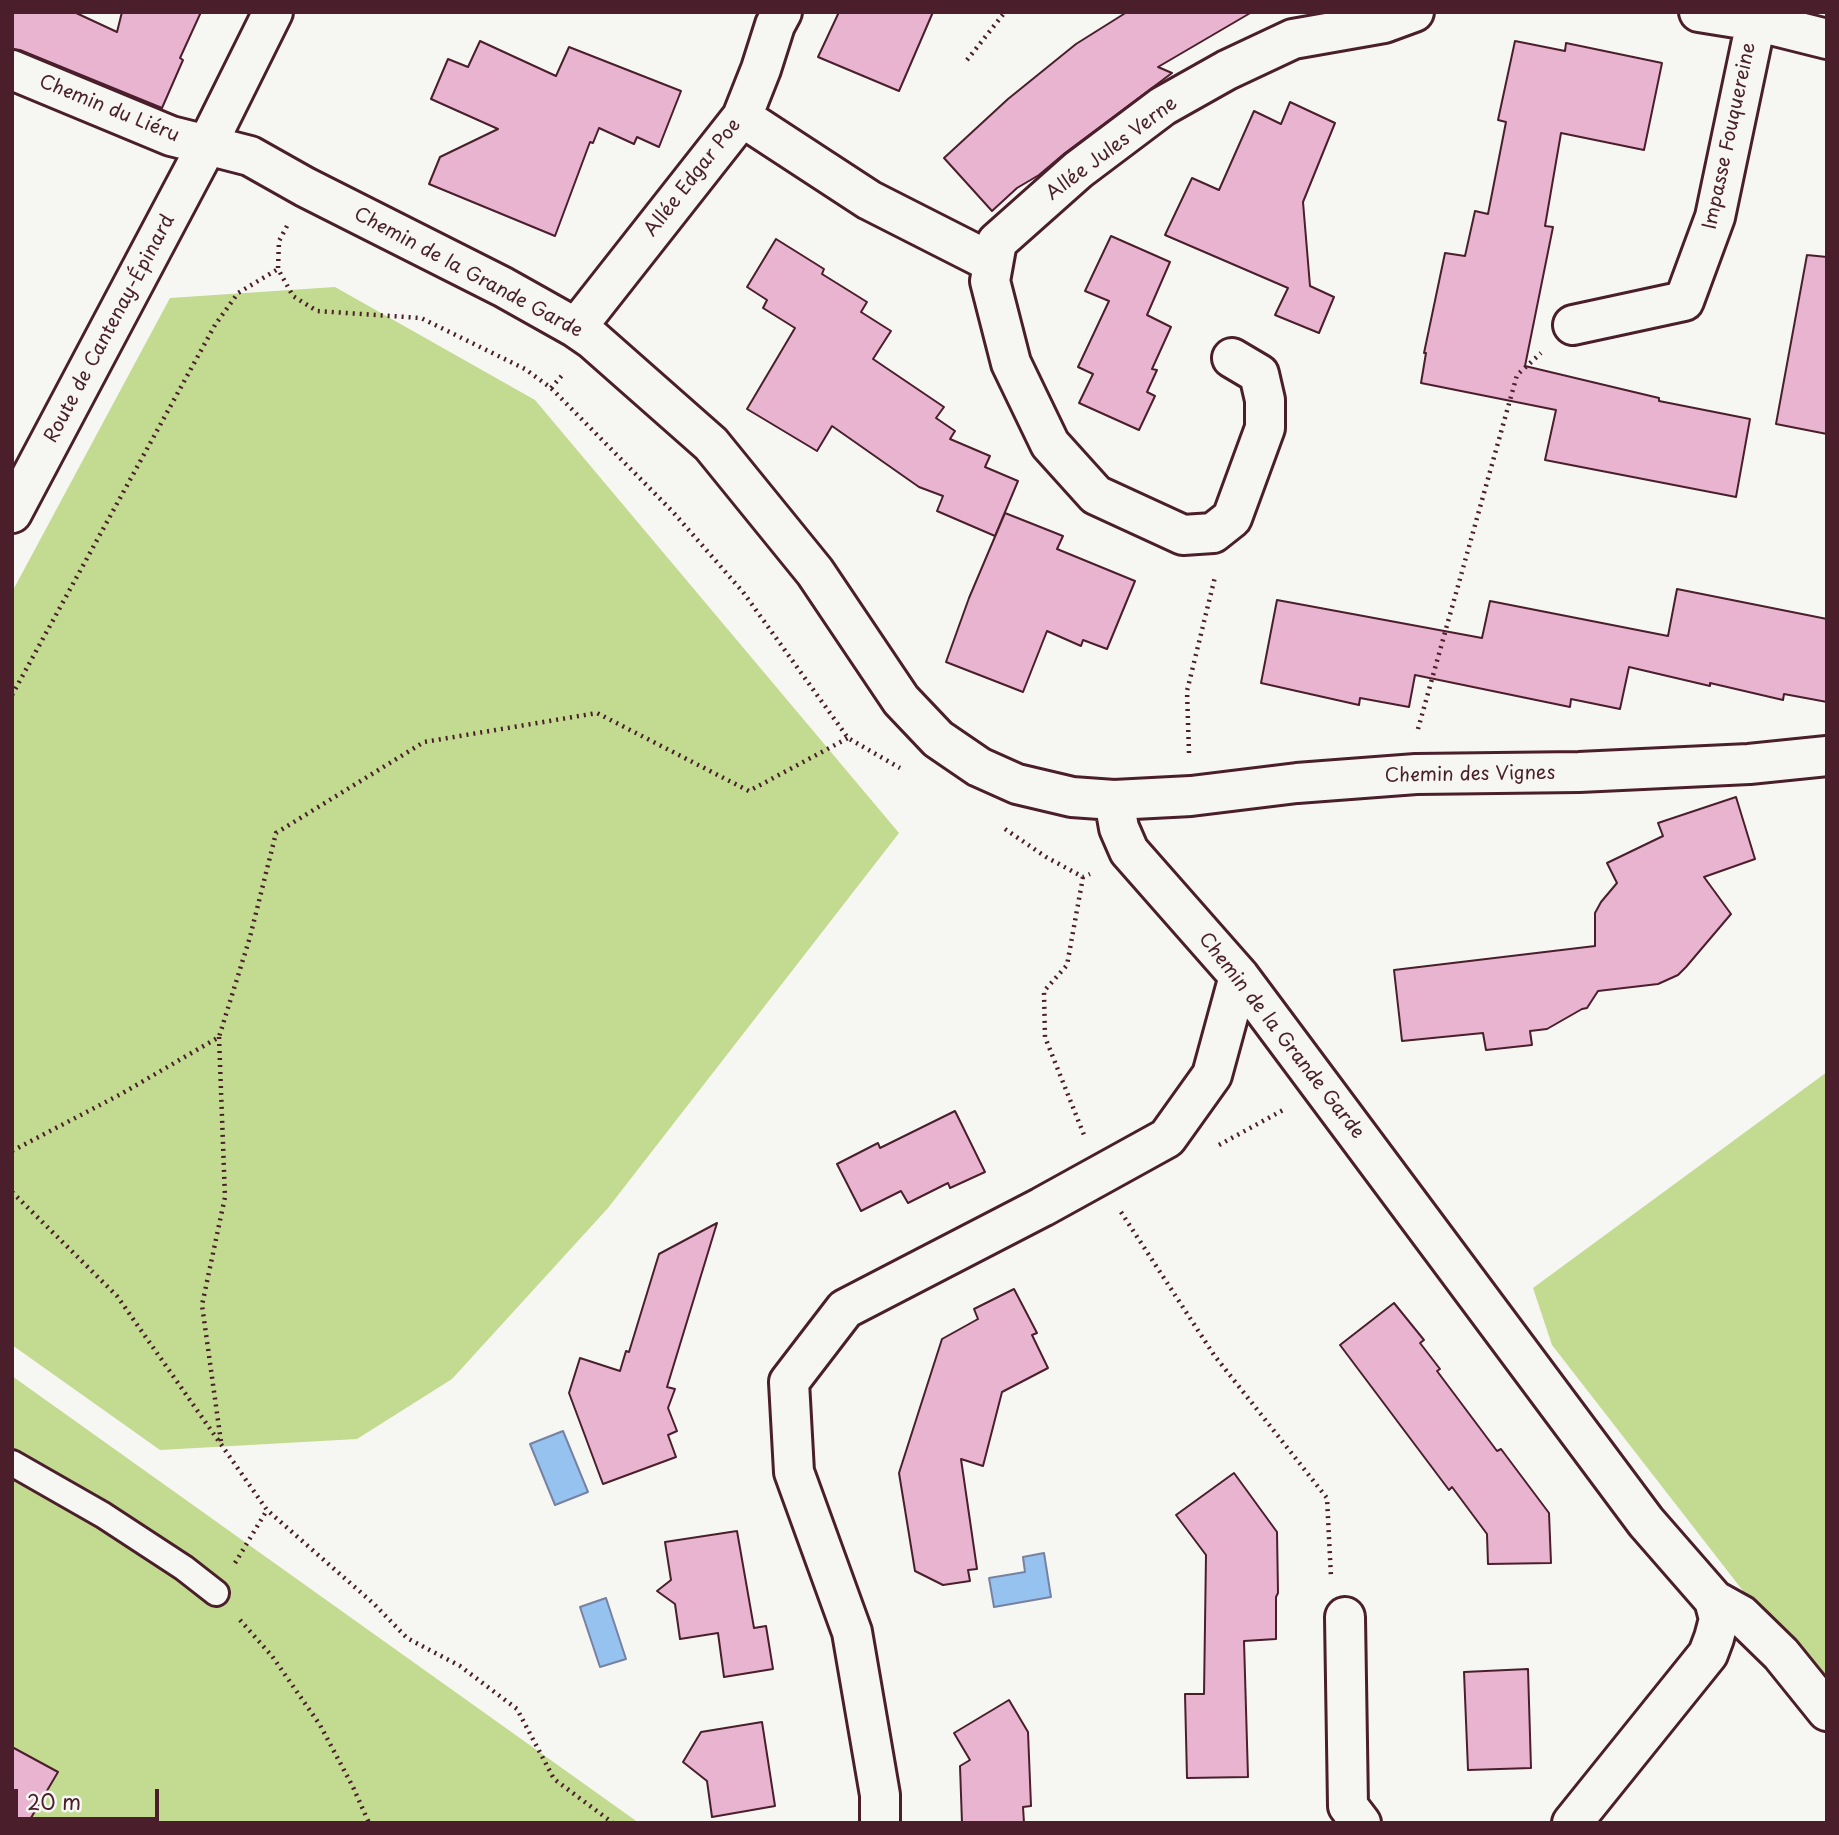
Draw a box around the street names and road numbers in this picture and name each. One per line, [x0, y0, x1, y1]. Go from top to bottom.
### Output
street label: Impasse Fouquereine [1699, 40, 1761, 232]
street label: Chemin du Liéru [36, 71, 182, 147]
street label: Allée Jules Verne [1042, 92, 1182, 206]
street label: Allée Edgar Poe [640, 115, 746, 241]
street label: Chemin de la Grande Garde [350, 203, 586, 343]
street label: Route de Cantenay-Épinard [40, 211, 180, 447]
street label: Chemin des Vignes [1385, 762, 1555, 788]
street label: Chemin de la Grande Garde [1193, 928, 1369, 1144]

